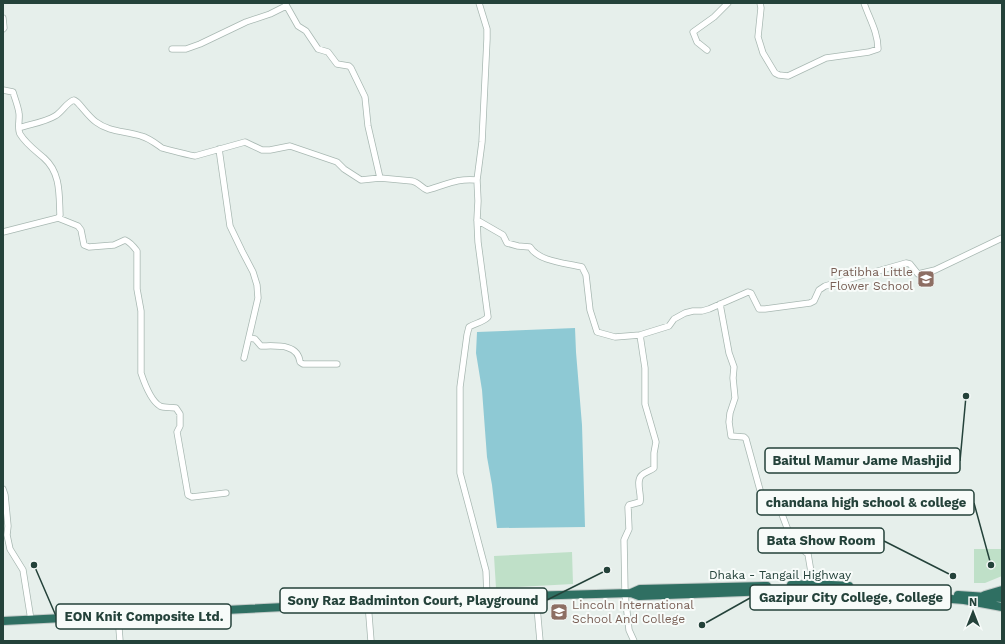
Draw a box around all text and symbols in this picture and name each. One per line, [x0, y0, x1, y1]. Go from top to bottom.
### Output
place label: Pratibha Little Flower School [830, 265, 913, 293]
school or university icon: Pratibha Little Flower School [916, 269, 936, 289]
callout: Baitul Mamur Jame Mashjid [765, 448, 960, 473]
text: Baitul Mamur Jame Mashjid [772, 453, 952, 468]
callout: chandana high school & college [757, 490, 974, 515]
text: chandana high school & college [766, 495, 967, 510]
callout: Bata Show Room [758, 528, 884, 553]
text: Bata Show Room [767, 533, 875, 548]
street label: Dhaka - Tangail Highway [709, 568, 852, 582]
callout: Gazipur City College, College [750, 585, 951, 610]
callout: Sony Raz Badminton Court, Playground [280, 588, 547, 613]
text: Gazipur City College, College [759, 590, 944, 605]
north arrow [953, 592, 993, 632]
text: Sony Raz Badminton Court, Playground [287, 593, 539, 608]
text: N [969, 596, 977, 609]
place label: Lincoln International School And College [572, 598, 694, 626]
school or university icon: Lincoln International School And College [549, 602, 569, 622]
callout: EON Knit Composite Ltd. [56, 604, 231, 629]
text: EON Knit Composite Ltd. [65, 609, 224, 624]

